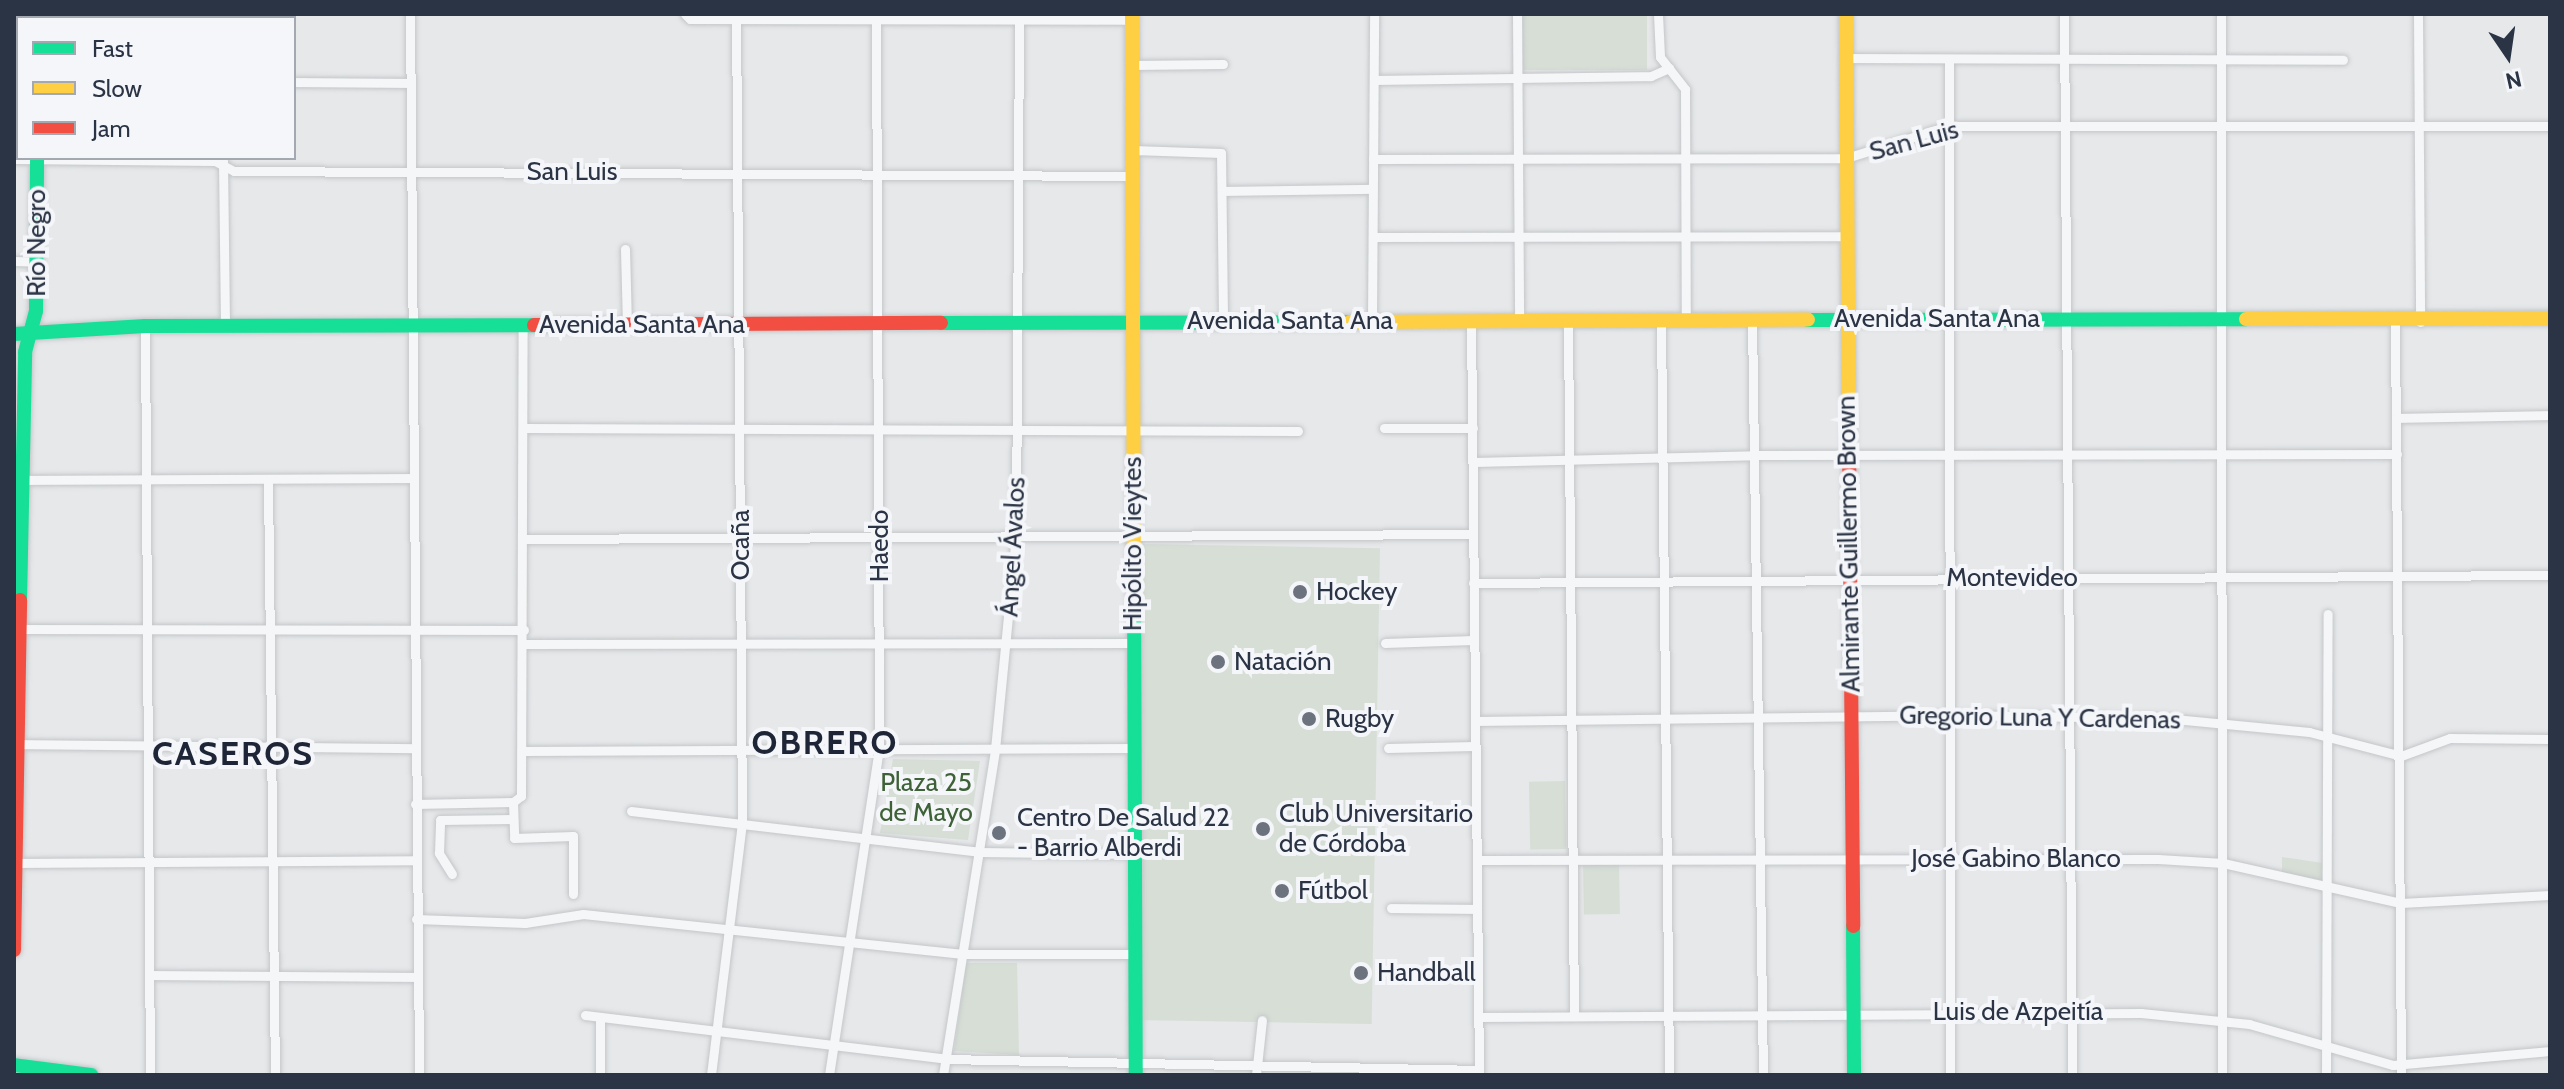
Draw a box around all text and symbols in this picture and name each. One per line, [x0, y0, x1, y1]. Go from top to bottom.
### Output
legend [16, 16, 296, 160]
north arrow [2468, 16, 2548, 96]
text: Fast [92, 34, 133, 63]
text: N [2503, 65, 2524, 95]
text: Slow [92, 74, 142, 103]
text: Jam [92, 114, 130, 143]
street label: San Luis [1866, 114, 1962, 168]
street label: San Luis [527, 156, 617, 188]
street label: Río Negro [21, 189, 53, 297]
street label: Avenida Santa Ana [1834, 303, 2040, 335]
street label: Avenida Santa Ana [1187, 305, 1393, 337]
street label: Avenida Santa Ana [539, 309, 745, 341]
street label: Almirante Guillermo Brown [1831, 395, 1867, 693]
street label: Hipólito Vieytes [1117, 457, 1149, 631]
street label: Ángel Ávalos [994, 476, 1032, 618]
street label: Ocaña [725, 509, 757, 581]
street label: Haedo [864, 510, 896, 582]
street label: Montevideo [1946, 562, 2078, 594]
place label: Hockey [1316, 576, 1397, 608]
marker: Hockey [1291, 583, 1309, 601]
place label: Natación [1234, 646, 1332, 678]
marker: Natación [1209, 653, 1227, 671]
street label: Gregorio Luna Y Cardenas [1899, 700, 2181, 736]
place label: Rugby [1325, 703, 1394, 735]
marker: Rugby [1300, 710, 1318, 728]
district label: OBRERO [752, 723, 898, 763]
district label: CASEROS [152, 734, 314, 774]
park label: Plaza 25 de Mayo [879, 767, 973, 828]
place label: Club Universitario de Córdoba [1279, 798, 1473, 860]
place label: Centro De Salud 22 - Barrio Alberdi [1017, 802, 1230, 864]
marker: Club Universitario de Córdoba [1254, 820, 1272, 838]
marker: Centro De Salud 22 - Barrio Alberdi [988, 822, 1010, 844]
street label: José Gabino Blanco [1911, 843, 2121, 875]
place label: Fútbol [1298, 875, 1368, 907]
marker: Fútbol [1273, 882, 1291, 900]
place label: Handball [1377, 957, 1476, 989]
marker: Handball [1352, 964, 1370, 982]
street label: Luis de Azpeitía [1933, 996, 2103, 1028]

